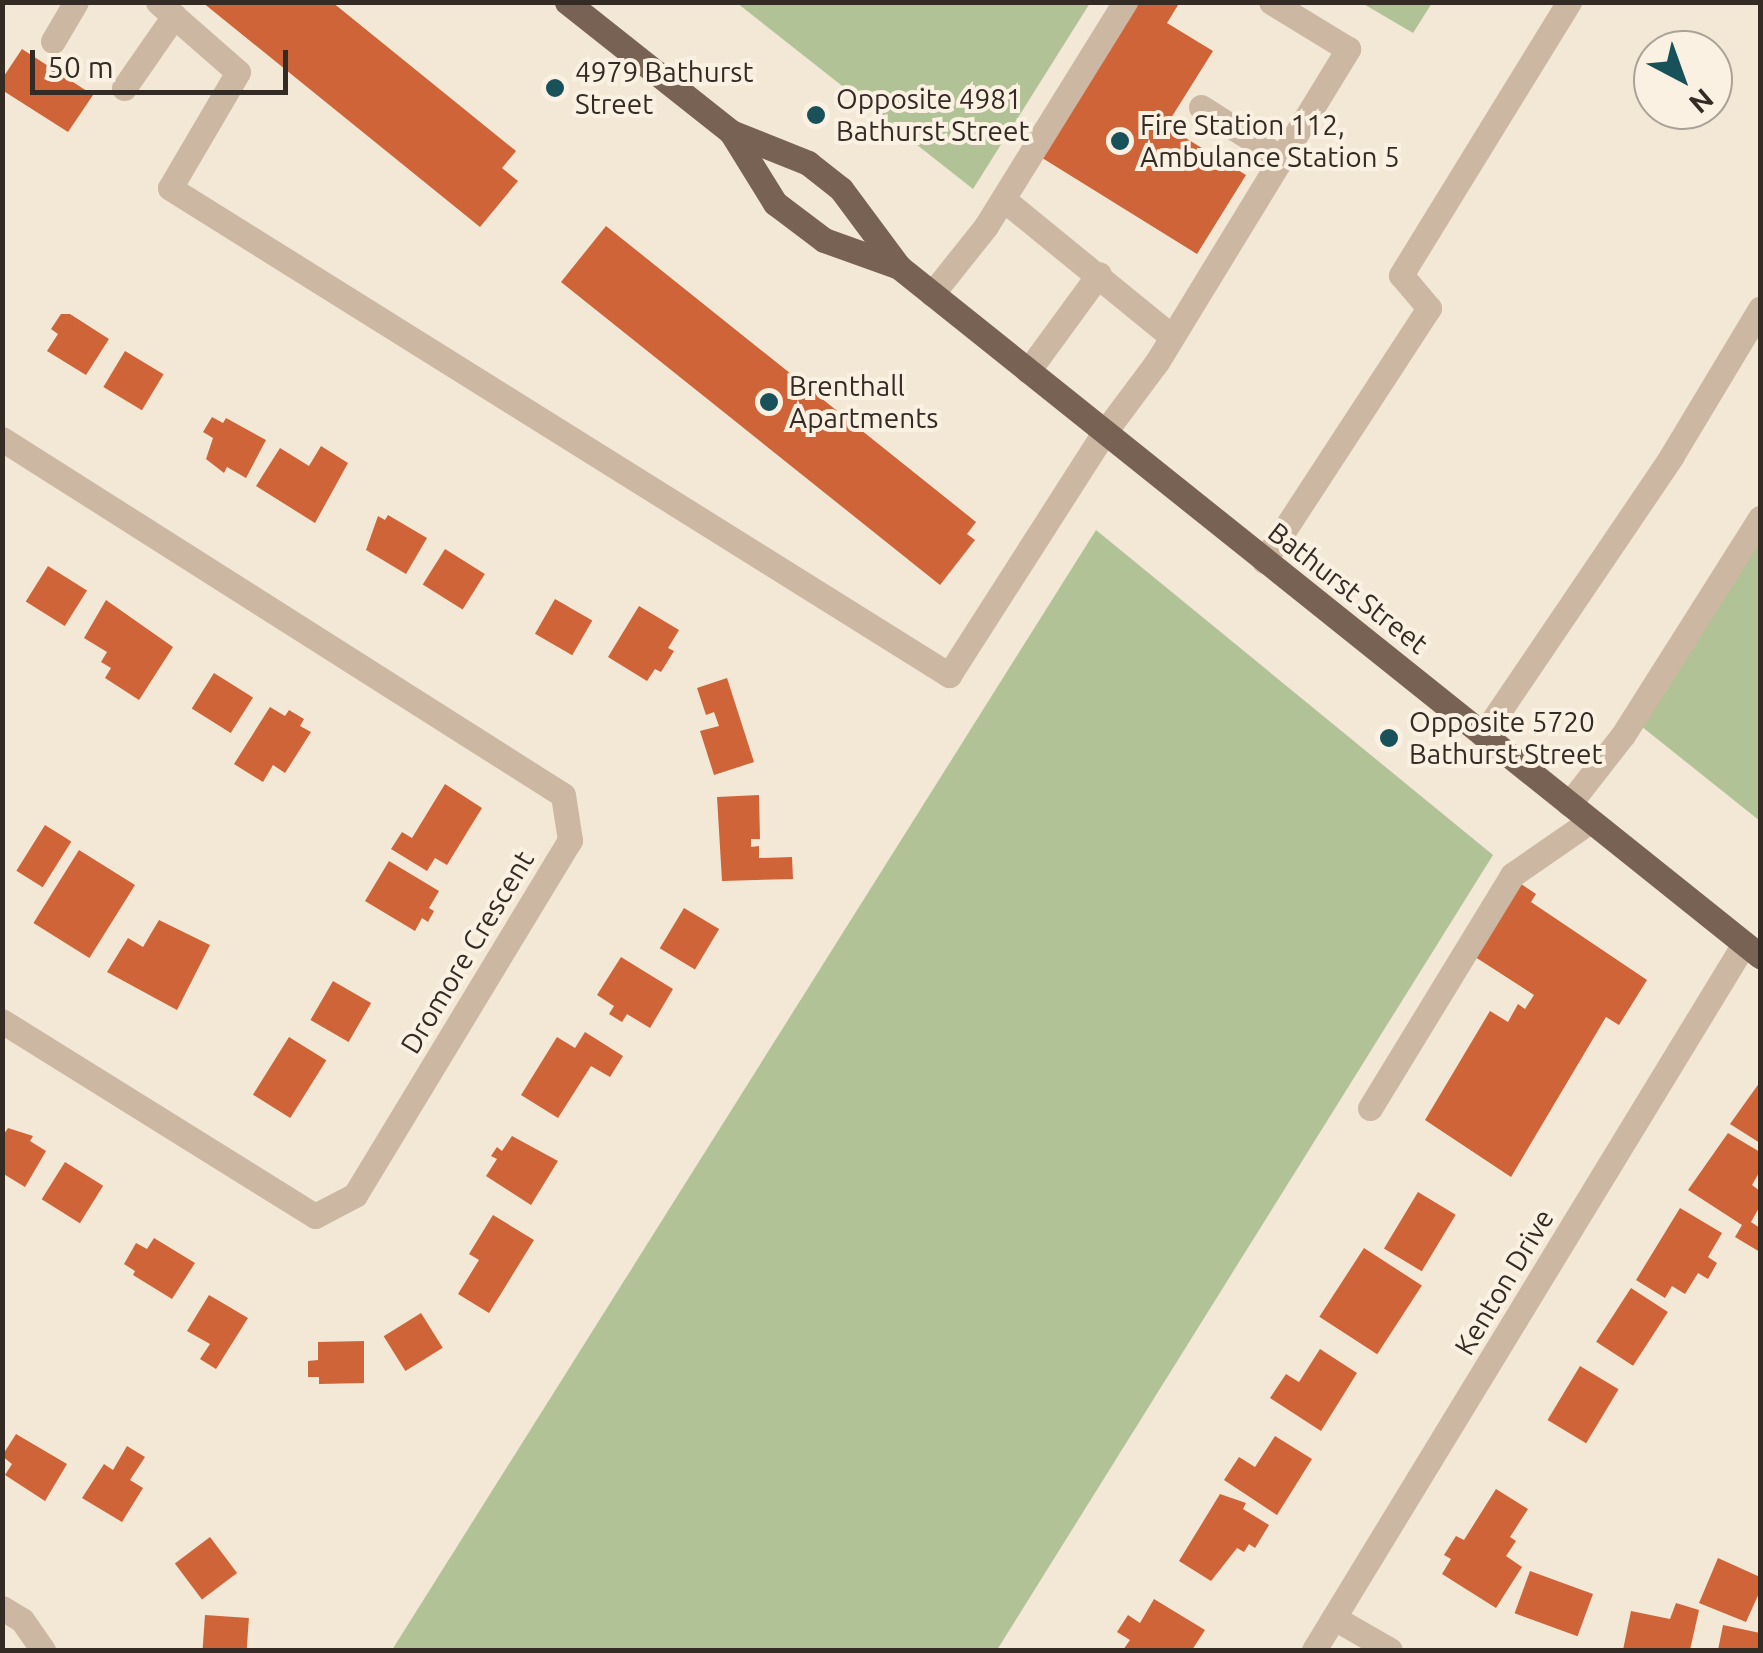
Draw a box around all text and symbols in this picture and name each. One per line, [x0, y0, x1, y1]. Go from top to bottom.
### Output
scale bar [35, 30, 292, 92]
north arrow [1633, 30, 1733, 130]
text: 50 m [47, 50, 114, 84]
place label: 4979 Bathurst Street [575, 55, 753, 121]
marker: 4979 Bathurst Street [544, 77, 566, 99]
place label: Opposite 4981 Bathurst Street [836, 82, 1030, 148]
text: N [1684, 83, 1720, 120]
marker: Opposite 4981 Bathurst Street [805, 104, 827, 126]
place label: Fire Station 112, Ambulance Station 5 [1140, 108, 1400, 174]
marker: Fire Station 112, Ambulance Station 5 [1109, 130, 1131, 152]
place label: Brenthall Apartments [789, 369, 938, 435]
marker: Brenthall Apartments [758, 391, 780, 413]
street label: Bathurst Street [1261, 515, 1435, 661]
place label: Opposite 5720 Bathurst Street [1409, 705, 1603, 771]
marker: Opposite 5720 Bathurst Street [1378, 727, 1400, 749]
street label: Dromore Crescent [393, 845, 541, 1059]
street label: Kenton Drive [1447, 1203, 1561, 1361]

